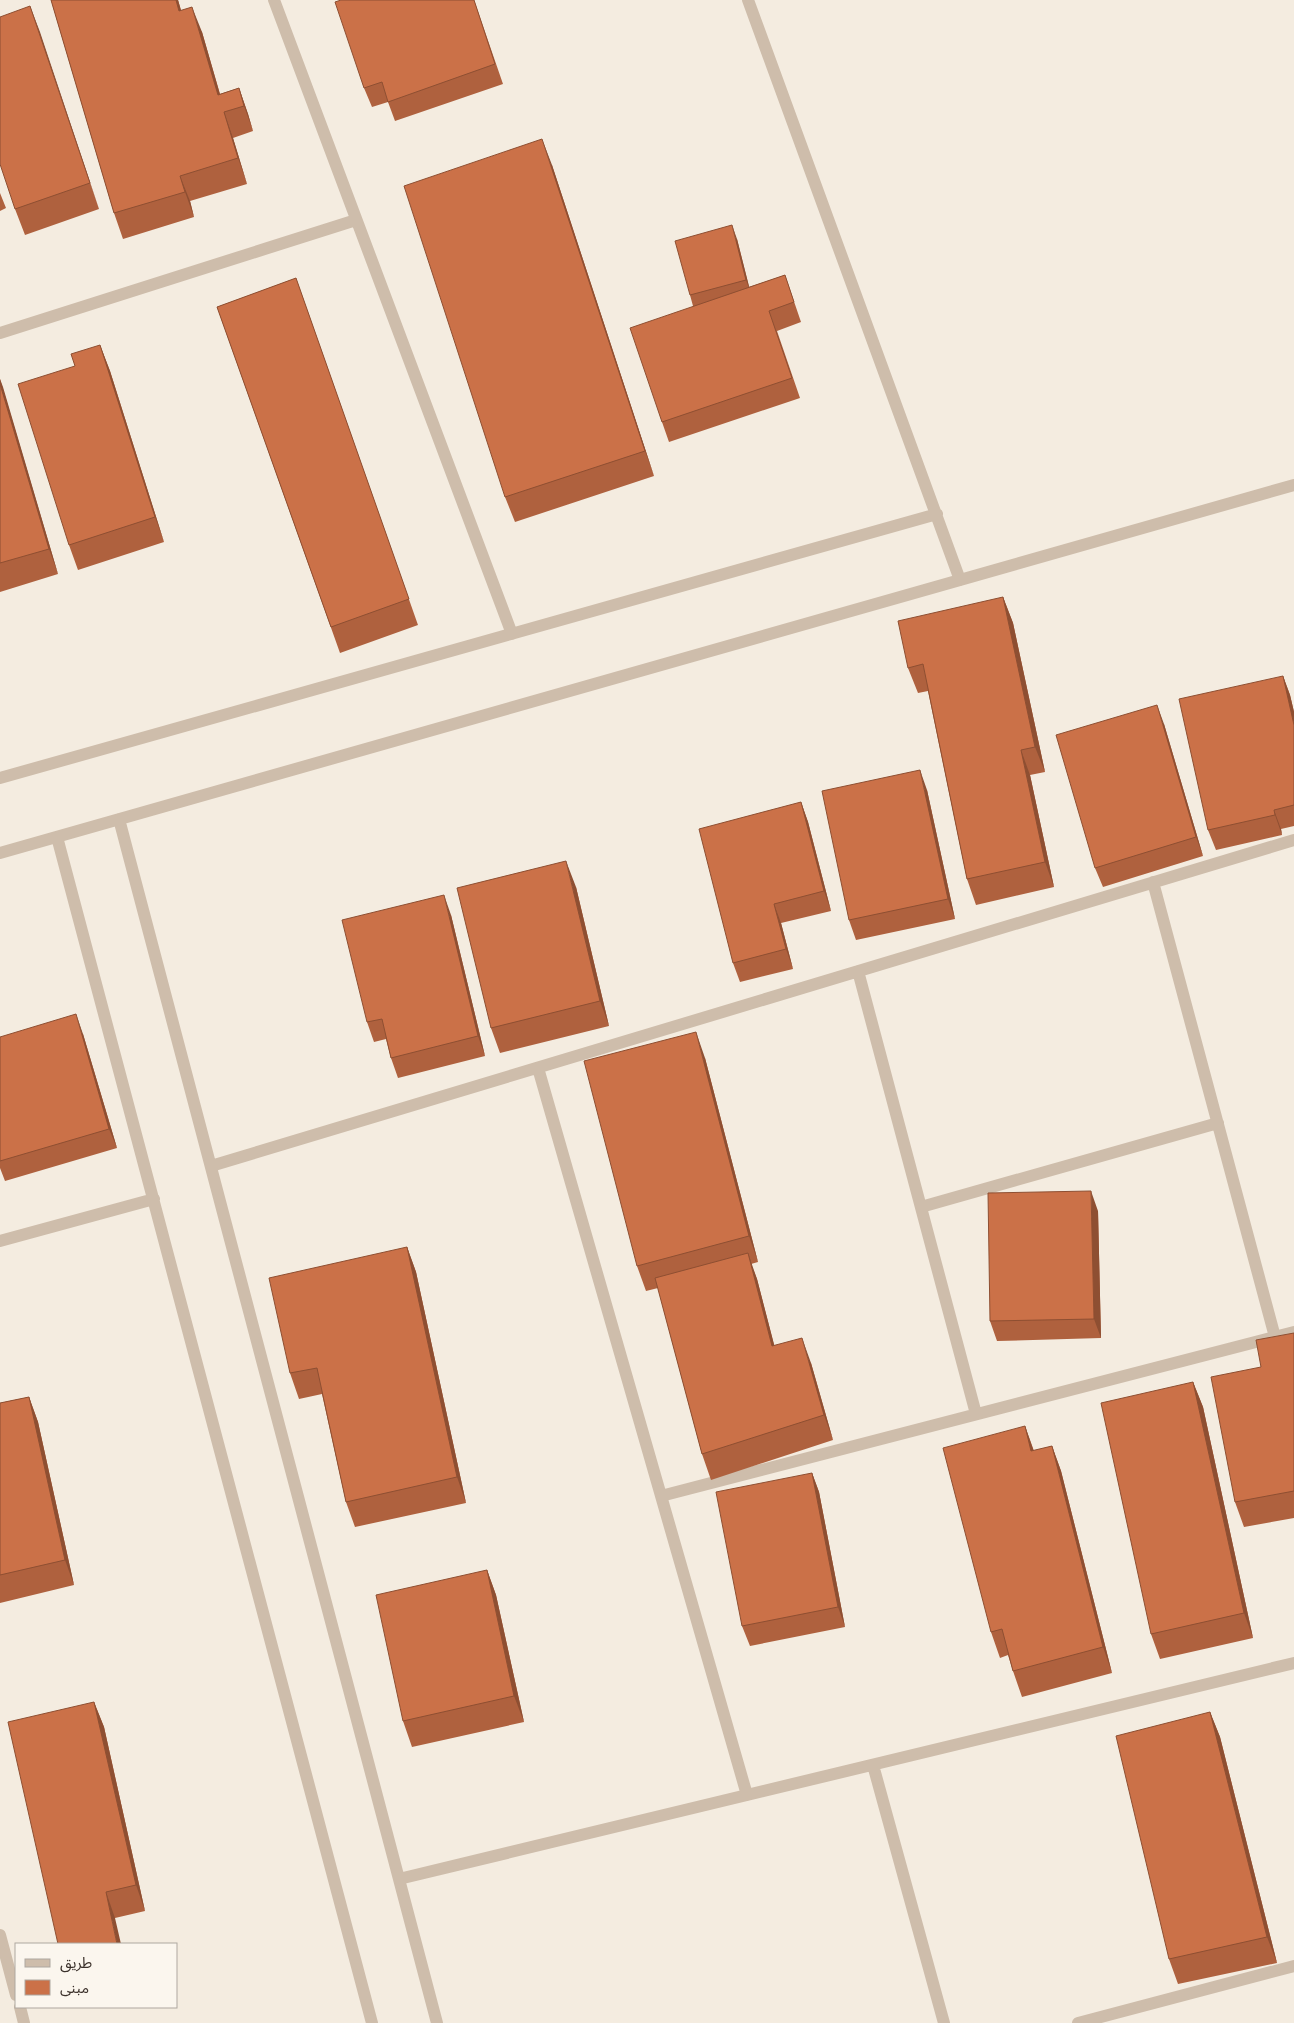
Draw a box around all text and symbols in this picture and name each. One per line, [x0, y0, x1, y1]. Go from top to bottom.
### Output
legend [15, 1943, 178, 2008]
text: طريق [60, 1954, 92, 1973]
text: مبنى [60, 1979, 89, 1998]

